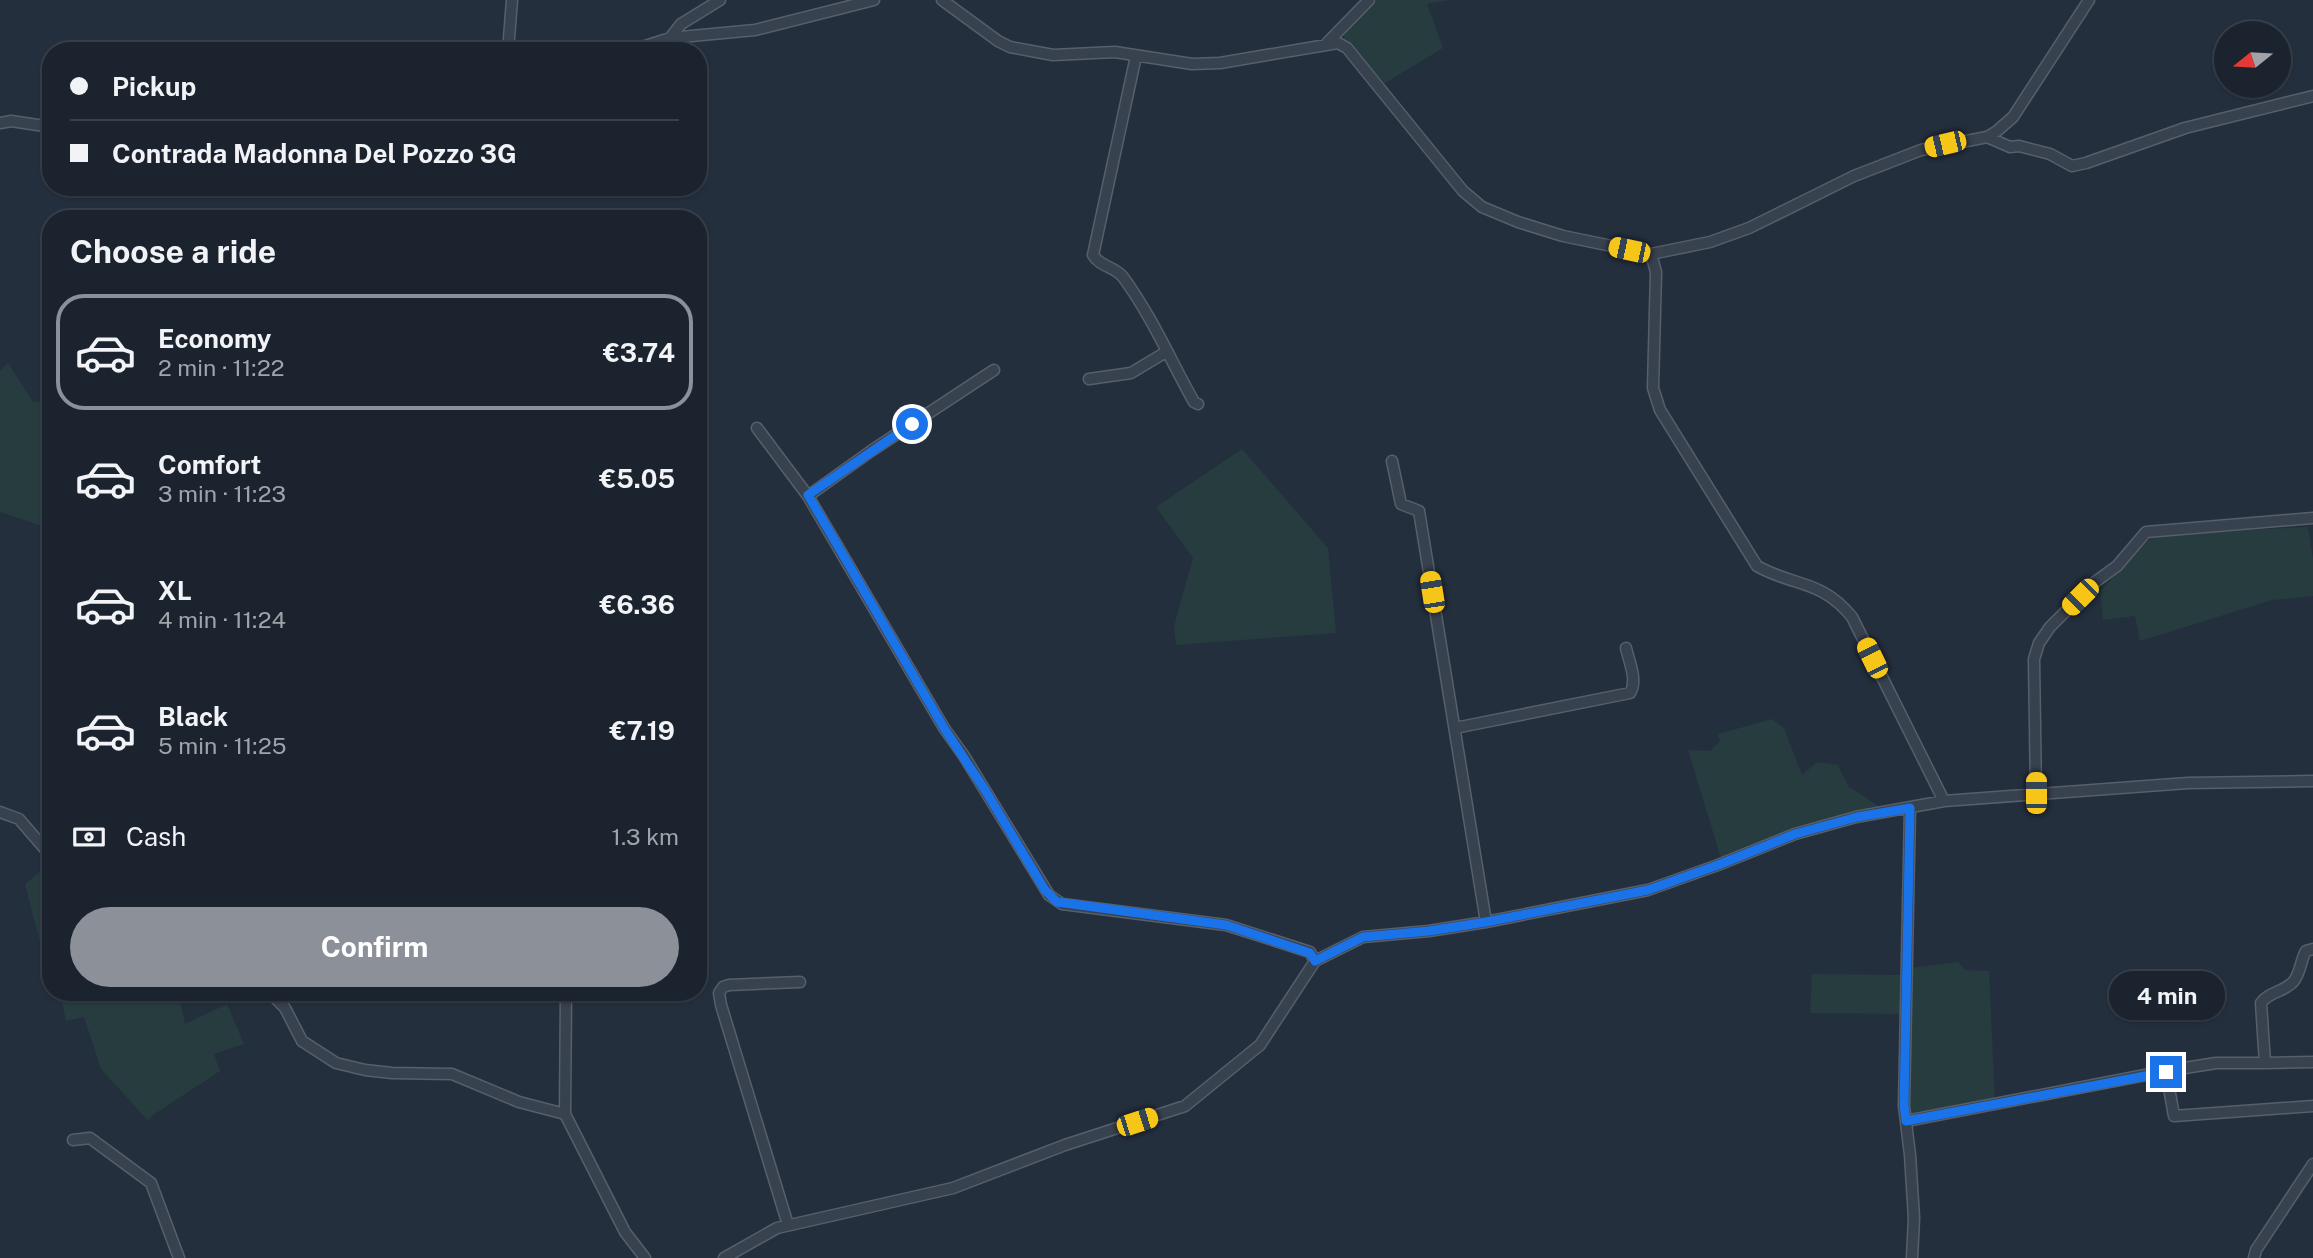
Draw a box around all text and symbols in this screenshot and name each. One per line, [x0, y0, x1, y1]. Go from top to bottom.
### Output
north arrow [2214, 21, 2291, 98]
map controls [2214, 21, 2291, 98]
text: Pickup [112, 71, 196, 102]
car [1923, 129, 1968, 159]
text: Contrada Madonna Del Pozzo 3G [112, 138, 517, 169]
text: Choose a ride [70, 233, 276, 270]
car [1607, 235, 1652, 265]
icon: car [74, 321, 137, 384]
text: Economy [158, 323, 271, 354]
text: €3.74 [603, 337, 675, 368]
text: 2 min · 11:22 [158, 354, 284, 381]
route start [896, 408, 928, 440]
icon: car [74, 447, 137, 510]
text: Comfort [158, 449, 261, 480]
text: €5.05 [599, 463, 675, 494]
text: 3 min · 11:23 [158, 480, 286, 507]
car [1419, 570, 1446, 614]
icon: car [74, 573, 137, 636]
text: XL [158, 575, 192, 606]
car [2058, 575, 2103, 619]
text: €6.36 [599, 589, 675, 620]
text: 4 min · 11:24 [158, 606, 286, 633]
car [1854, 635, 1891, 681]
icon: car [74, 699, 137, 762]
text: Black [158, 701, 228, 732]
text: €7.19 [609, 715, 675, 746]
text: 5 min · 11:25 [158, 732, 286, 759]
car [2026, 772, 2047, 814]
icon: cash [70, 818, 108, 856]
text: Cash [126, 821, 186, 852]
text: 1.3 km [612, 823, 679, 850]
button: Confirm [70, 907, 679, 987]
callout: 4 min [2108, 970, 2224, 1020]
text: 4 min [2137, 982, 2197, 1009]
route end [2150, 1056, 2182, 1088]
car [1114, 1106, 1161, 1138]

